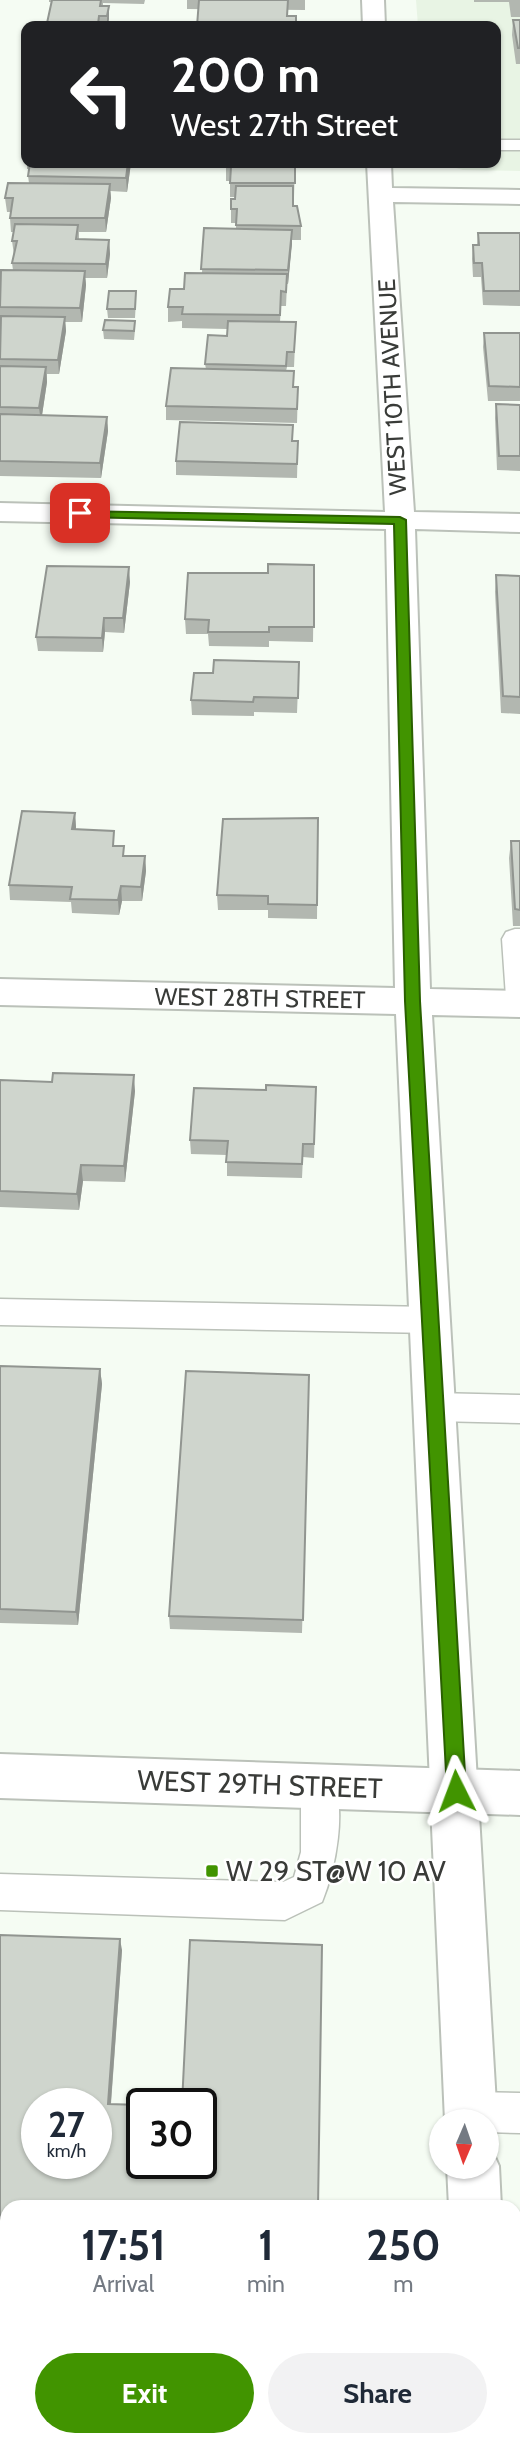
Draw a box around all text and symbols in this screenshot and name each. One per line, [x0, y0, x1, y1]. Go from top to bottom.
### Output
text: 200 m [171, 45, 320, 104]
icon: left [56, 49, 147, 140]
text: West 27th Street [171, 105, 398, 144]
street label: WEST 10TH AVENUE [372, 278, 412, 496]
pin [50, 483, 110, 543]
icon: arrive [61, 494, 99, 532]
street label: WEST 28TH STREET [154, 982, 366, 1014]
position arrow [419, 1754, 493, 1828]
street label: WEST 29TH STREET [137, 1763, 383, 1805]
place label: W 29 ST@W 10 AV [226, 1854, 446, 1888]
marker: W 29 ST@W 10 AV [204, 1863, 220, 1879]
speed limit sign: 30 [126, 2088, 217, 2179]
text: 27 [48, 2103, 85, 2146]
north arrow [429, 2109, 499, 2179]
map controls [429, 2109, 499, 2179]
text: km/h [47, 2140, 86, 2162]
text: 17:51 [81, 2219, 166, 2271]
text: 1 [258, 2219, 274, 2271]
text: 250 [366, 2219, 441, 2271]
text: Arrival [93, 2270, 154, 2298]
text: min [247, 2270, 285, 2298]
text: m [393, 2270, 413, 2298]
button: Exit [35, 2353, 254, 2433]
button: Share [268, 2353, 487, 2433]

